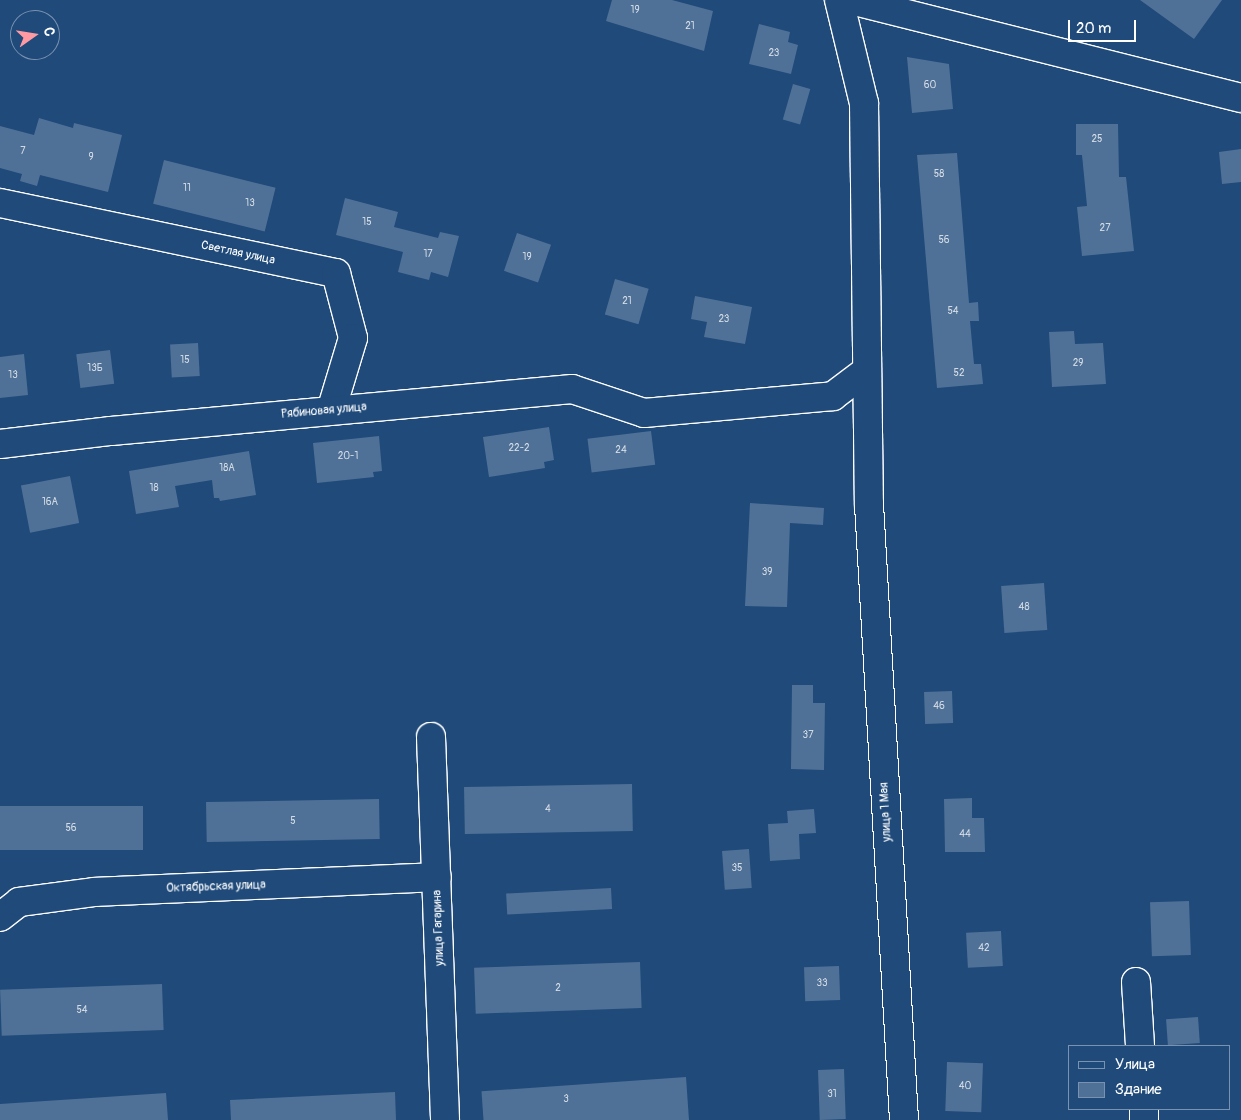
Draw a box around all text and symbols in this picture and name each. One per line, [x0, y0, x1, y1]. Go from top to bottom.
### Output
house number: 19 [630, 5, 640, 17]
north arrow [10, 10, 60, 60]
scale bar [1071, 10, 1138, 42]
text: 20 m [1076, 19, 1111, 38]
house number: 21 [685, 21, 695, 33]
text: С [40, 26, 58, 38]
house number: 23 [769, 48, 779, 60]
house number: 60 [924, 80, 936, 92]
house number: 25 [1091, 134, 1103, 146]
house number: 7 [20, 146, 26, 158]
house number: 9 [88, 152, 94, 164]
house number: 58 [934, 169, 944, 181]
house number: 11 [183, 183, 191, 195]
house number: 13 [245, 198, 255, 210]
house number: 15 [362, 217, 372, 229]
house number: 27 [1100, 223, 1110, 235]
house number: 56 [938, 235, 950, 247]
street label: Светлая улица [200, 238, 276, 268]
house number: 17 [423, 249, 433, 261]
house number: 19 [522, 252, 532, 264]
house number: 21 [622, 296, 632, 308]
house number: 54 [947, 306, 959, 318]
house number: 23 [719, 314, 729, 326]
house number: 15 [180, 355, 190, 367]
house number: 29 [1073, 358, 1083, 370]
house number: 13Б [87, 363, 103, 375]
house number: 52 [953, 368, 965, 380]
house number: 13 [8, 370, 18, 382]
street label: Рябиновая улица [281, 400, 367, 422]
house number: 22-2 [508, 443, 530, 455]
house number: 24 [615, 445, 627, 457]
house number: 20-1 [338, 451, 358, 463]
house number: 18А [219, 463, 235, 475]
house number: 18 [150, 483, 158, 495]
house number: 16А [42, 497, 58, 509]
house number: 39 [762, 567, 772, 579]
house number: 48 [1019, 602, 1029, 614]
house number: 46 [933, 701, 945, 713]
house number: 37 [803, 730, 813, 742]
street label: улица 1 Мая [877, 782, 895, 842]
house number: 4 [545, 804, 551, 816]
house number: 5 [290, 816, 296, 828]
house number: 56 [65, 823, 77, 835]
house number: 44 [959, 829, 971, 841]
house number: 35 [732, 863, 742, 875]
street label: Октябрьская улица [166, 878, 266, 896]
street label: улица Гагарина [430, 890, 448, 966]
house number: 42 [978, 943, 990, 955]
house number: 33 [816, 978, 828, 990]
house number: 2 [555, 983, 561, 995]
house number: 54 [76, 1005, 88, 1017]
legend [1068, 1045, 1231, 1110]
text: Улица [1115, 1055, 1155, 1074]
text: Здание [1115, 1080, 1162, 1099]
house number: 40 [959, 1081, 971, 1093]
house number: 31 [827, 1089, 837, 1101]
house number: 3 [563, 1094, 569, 1106]

